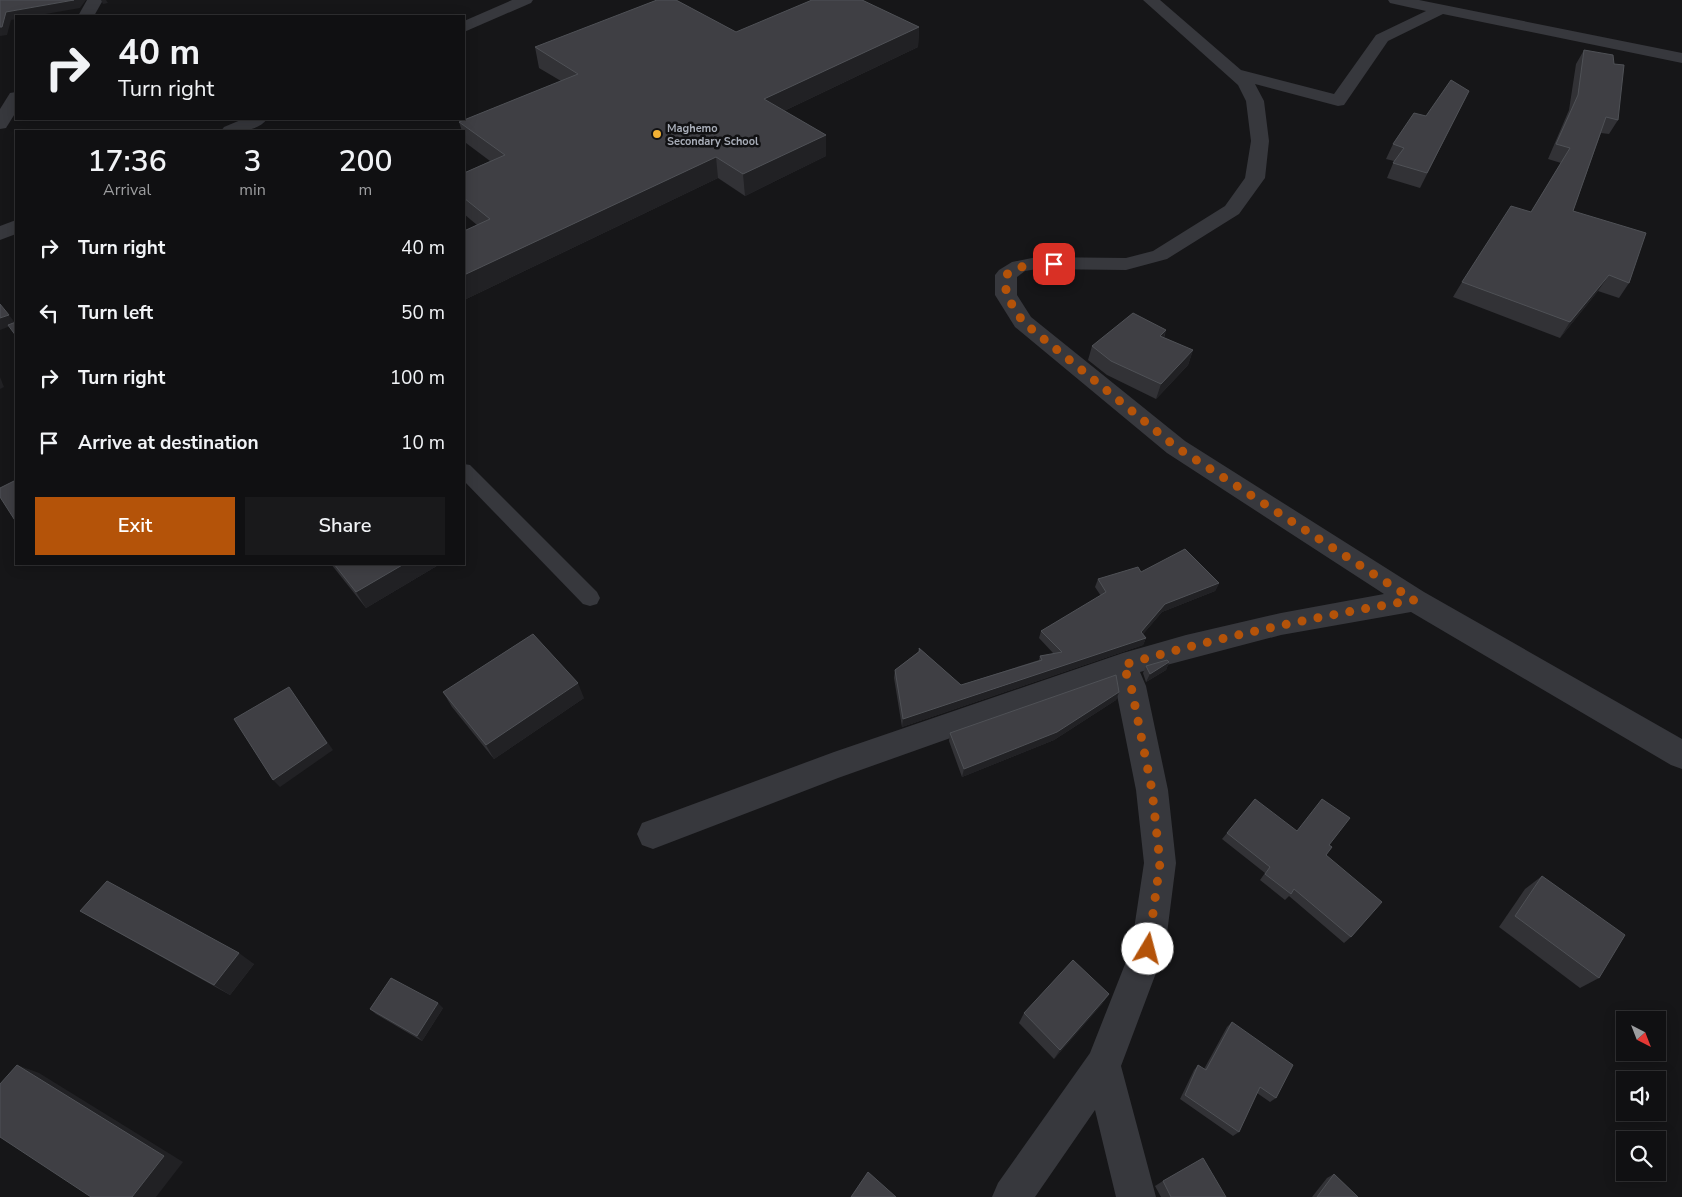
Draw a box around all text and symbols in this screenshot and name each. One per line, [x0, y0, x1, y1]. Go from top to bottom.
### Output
text: 40 m [118, 29, 200, 76]
icon: right [35, 35, 100, 100]
text: Turn right [118, 74, 214, 104]
place label: Maghemo Secondary School [667, 121, 759, 149]
marker: Maghemo Secondary School [651, 128, 663, 140]
text: 17:36 [88, 141, 167, 182]
text: 3 [244, 141, 262, 182]
text: 200 [338, 141, 392, 182]
text: Arrival [103, 179, 151, 201]
text: min [239, 179, 266, 201]
text: m [359, 179, 372, 201]
icon: right [35, 234, 63, 262]
text: Turn right [78, 235, 165, 261]
text: 40 m [401, 235, 445, 261]
pin [1033, 243, 1075, 285]
icon: arrive [1040, 250, 1068, 278]
icon: left [35, 299, 63, 327]
text: Turn left [78, 300, 153, 326]
text: 50 m [401, 300, 445, 326]
icon: right [35, 364, 63, 392]
text: Turn right [78, 365, 165, 391]
text: 100 m [390, 365, 445, 391]
icon: arrive [35, 429, 63, 457]
text: Arrive at destination [78, 430, 259, 456]
text: 10 m [401, 430, 445, 456]
button: Exit [35, 497, 235, 555]
button: Share [245, 497, 445, 555]
position arrow [1121, 922, 1173, 974]
north arrow [1616, 1011, 1666, 1061]
map controls [1616, 1011, 1666, 1181]
button: sound [1616, 1071, 1666, 1121]
button: search [1616, 1131, 1666, 1181]

